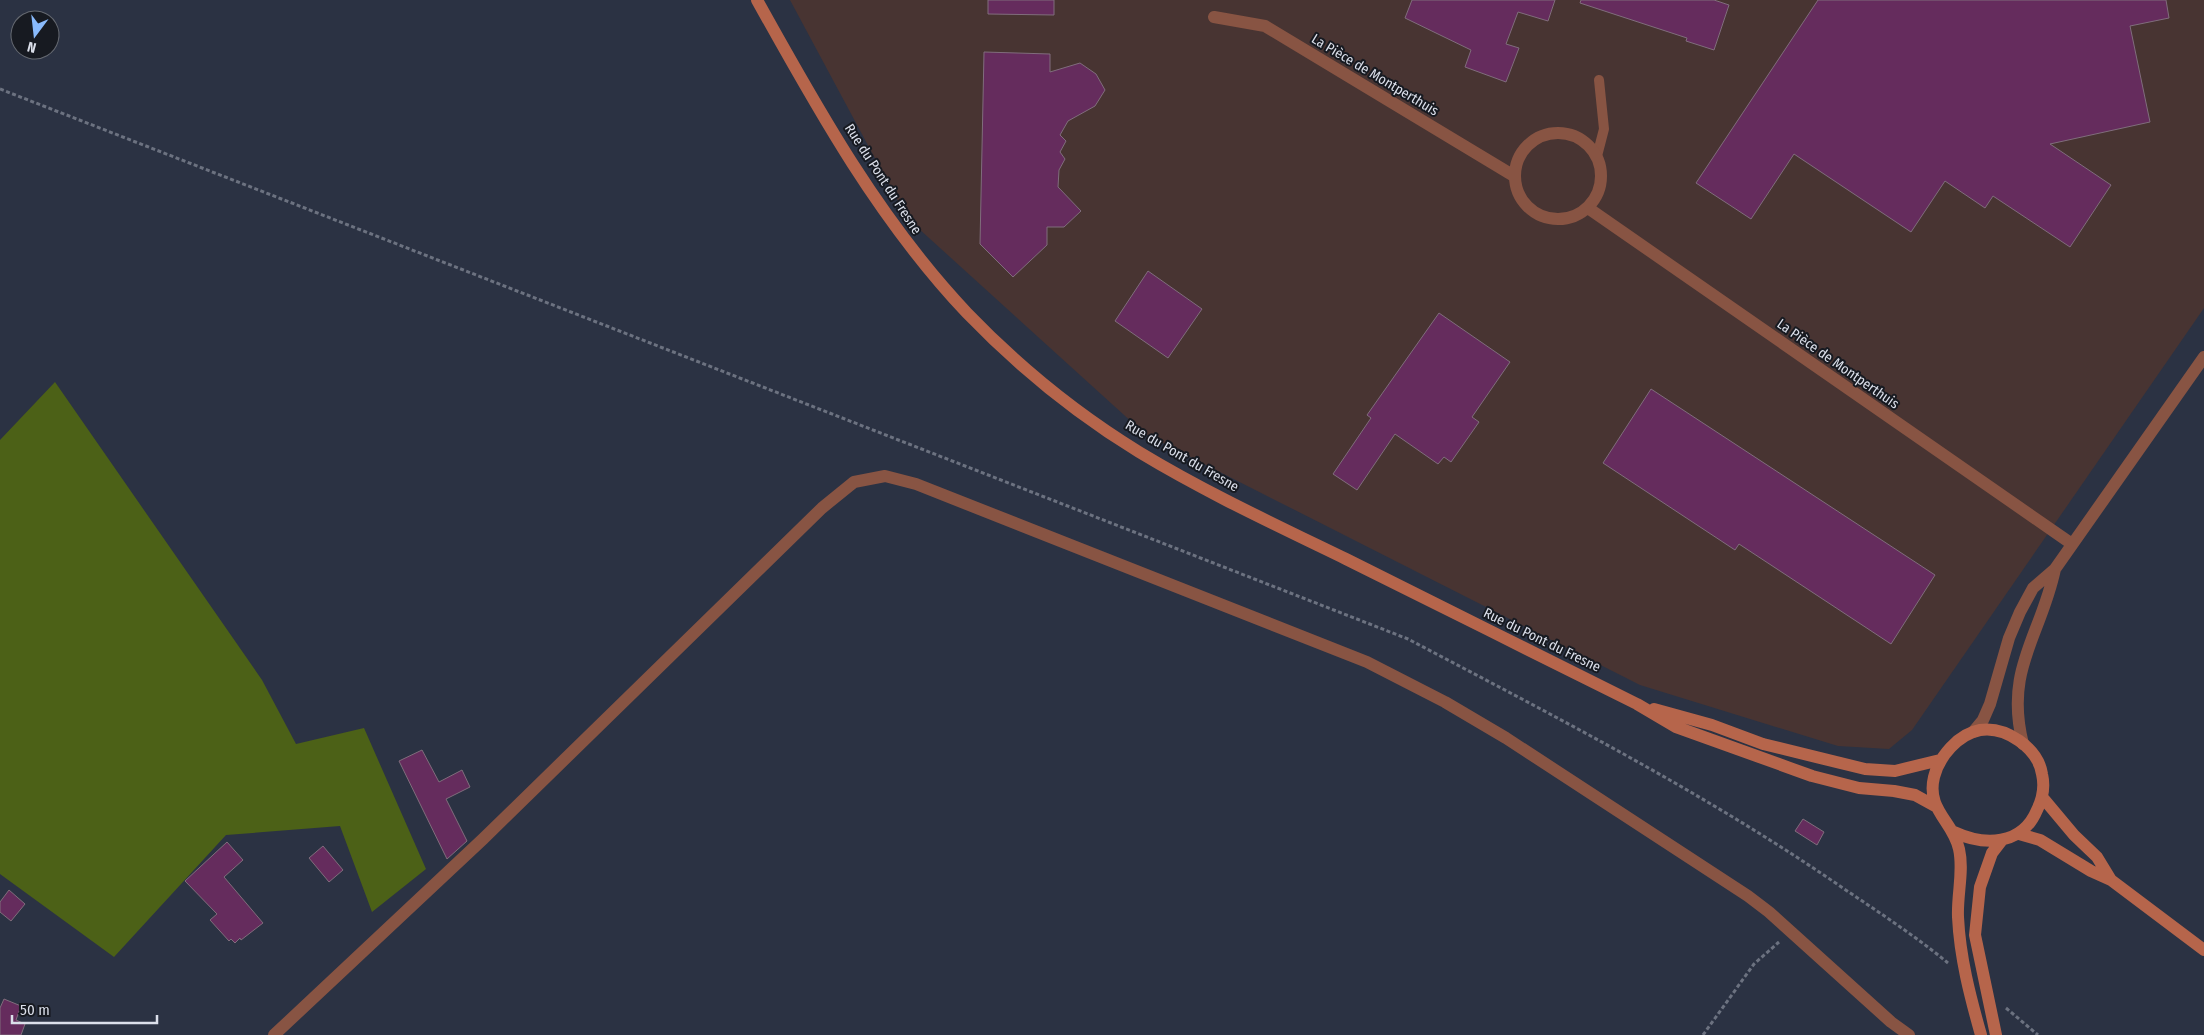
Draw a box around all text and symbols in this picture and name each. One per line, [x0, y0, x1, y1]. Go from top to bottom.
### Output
north arrow [10, 10, 60, 60]
street label: La Pièce de Montperthuis [1308, 30, 1442, 120]
text: N [26, 38, 38, 56]
street label: Rue du Pont du Fresne [841, 121, 925, 237]
street label: La Pièce de Montperthuis [1774, 315, 1902, 413]
street label: Rue du Pont du Fresne [1122, 417, 1242, 495]
street label: Rue du Pont du Fresne [1481, 604, 1603, 676]
scale bar [12, 992, 158, 1024]
text: 50 m [20, 1001, 50, 1019]

